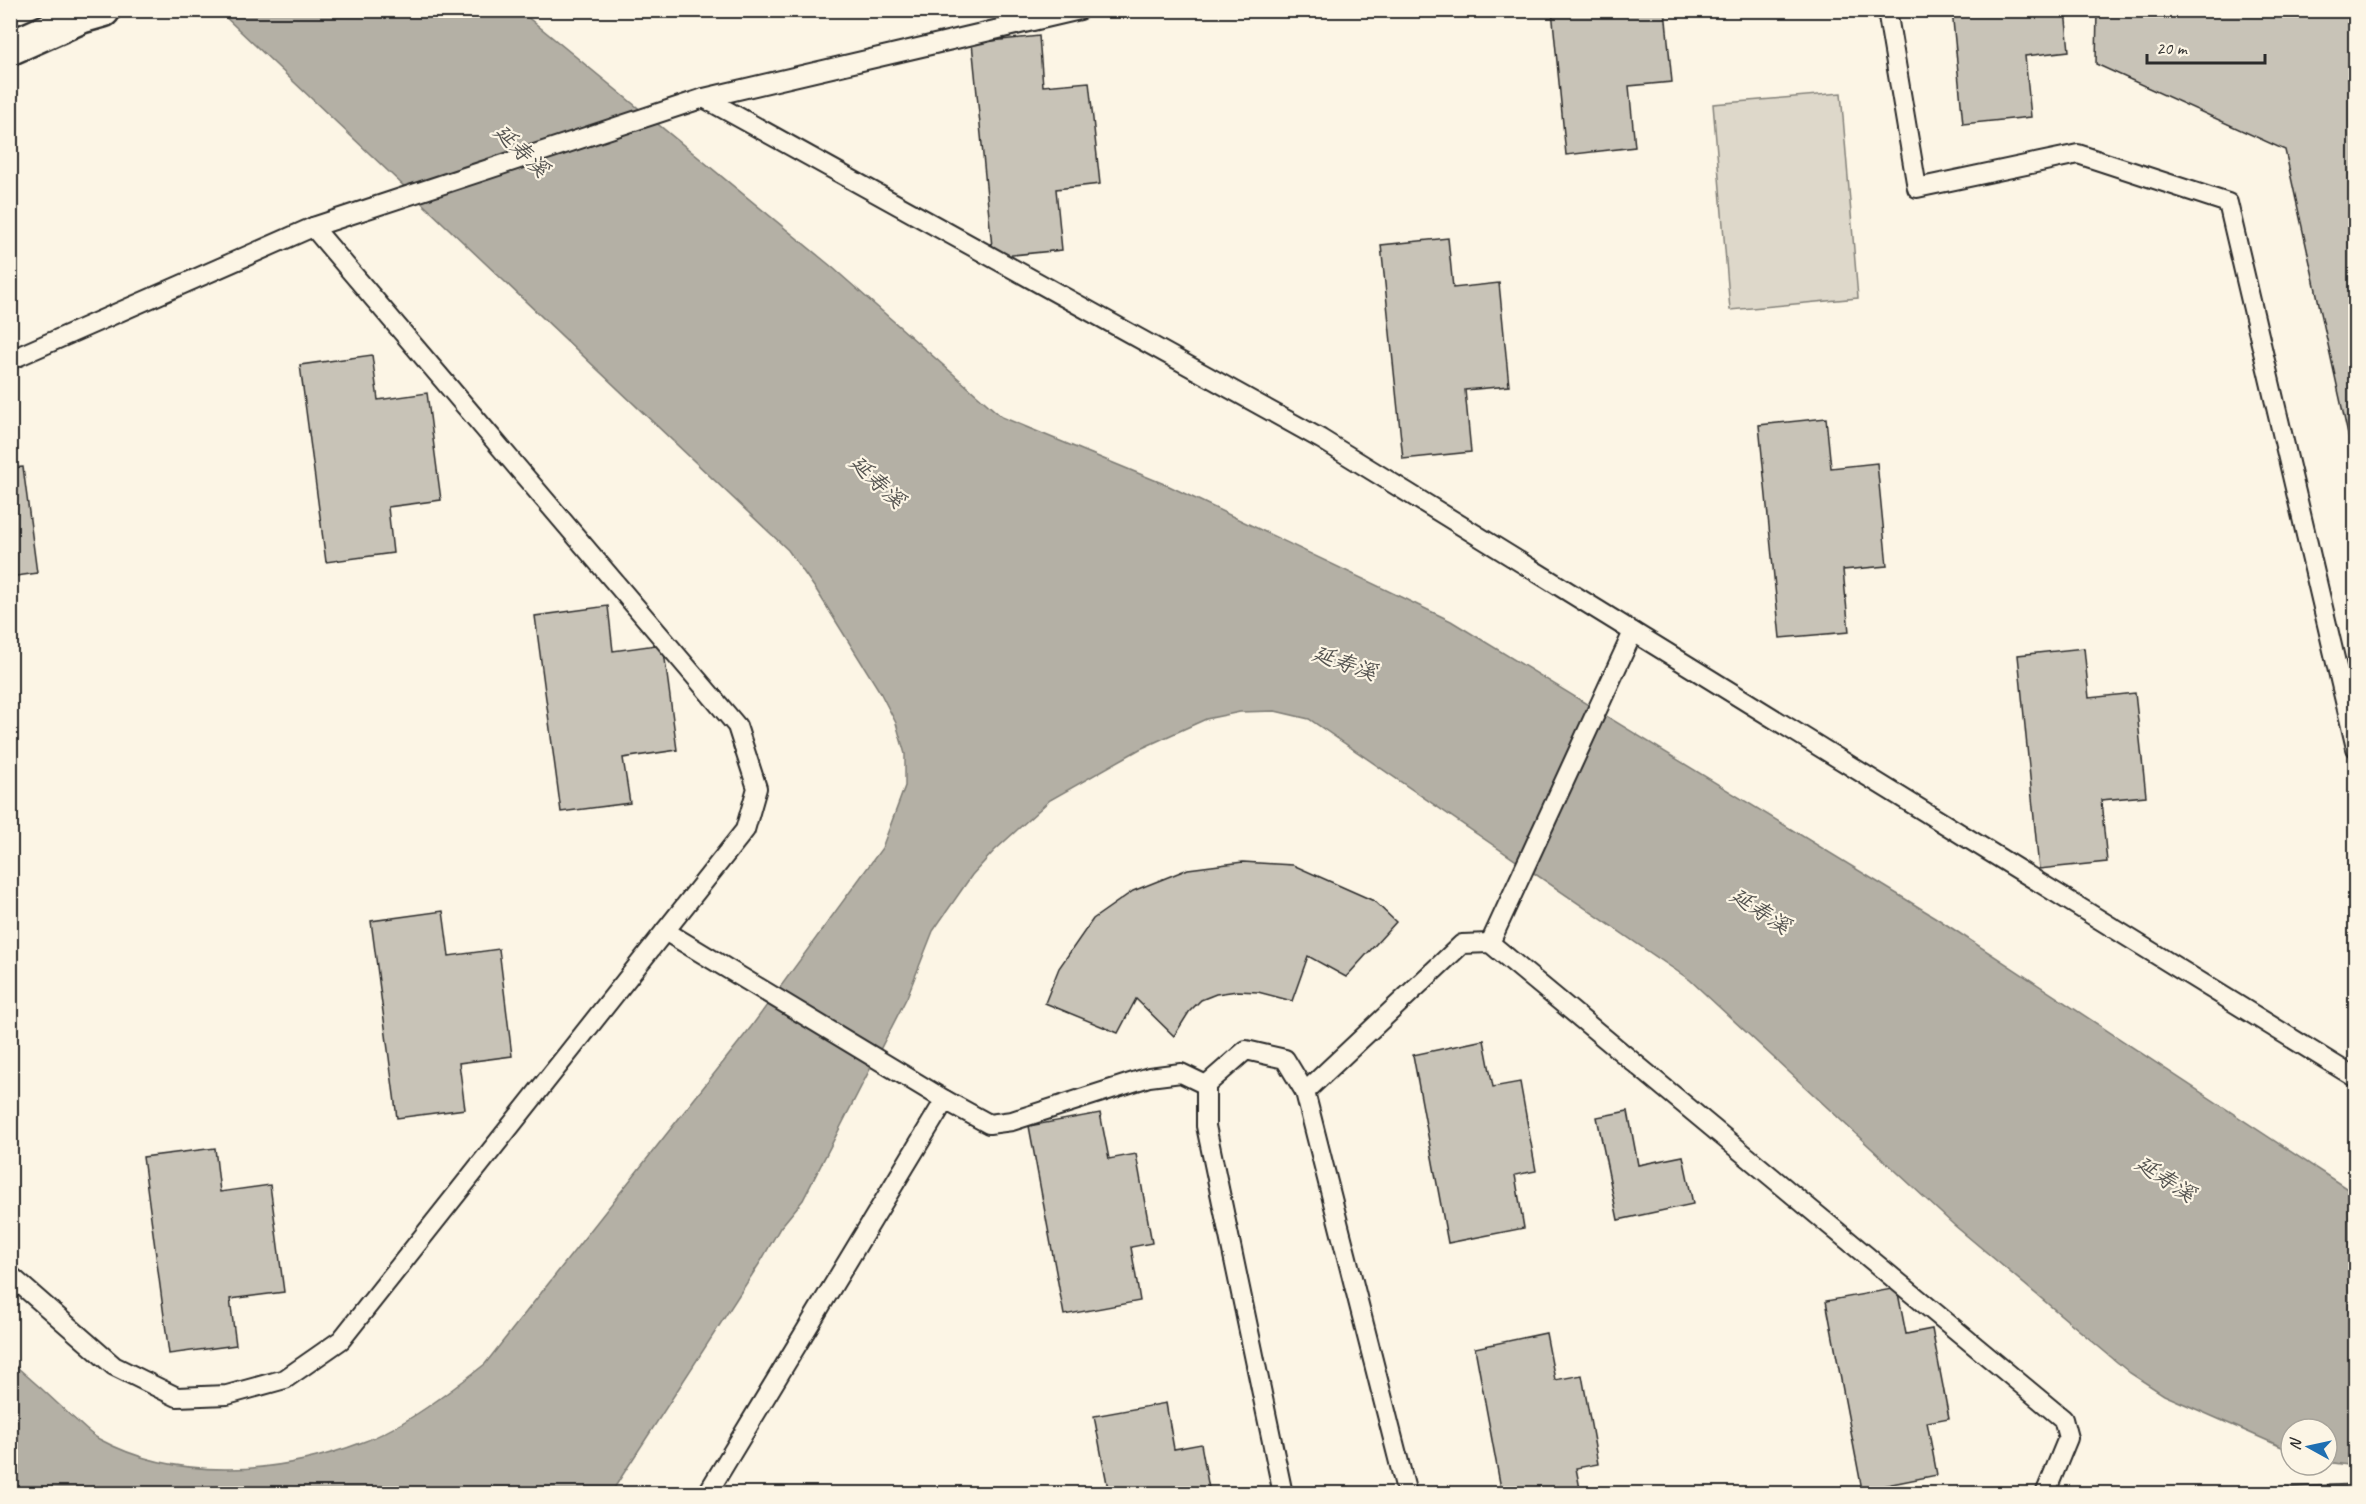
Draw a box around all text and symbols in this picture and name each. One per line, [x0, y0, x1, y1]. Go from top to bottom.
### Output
scale bar [2147, 27, 2266, 65]
text: 20 m [2156, 37, 2189, 59]
water label: 延寿溪 [488, 118, 556, 184]
water label: 延寿溪 [844, 449, 912, 515]
water label: 延寿溪 [1309, 639, 1381, 687]
water label: 延寿溪 [1725, 881, 1797, 941]
water label: 延寿溪 [2130, 1149, 2202, 1209]
north arrow [2279, 1417, 2339, 1477]
text: N [2285, 1436, 2306, 1451]

